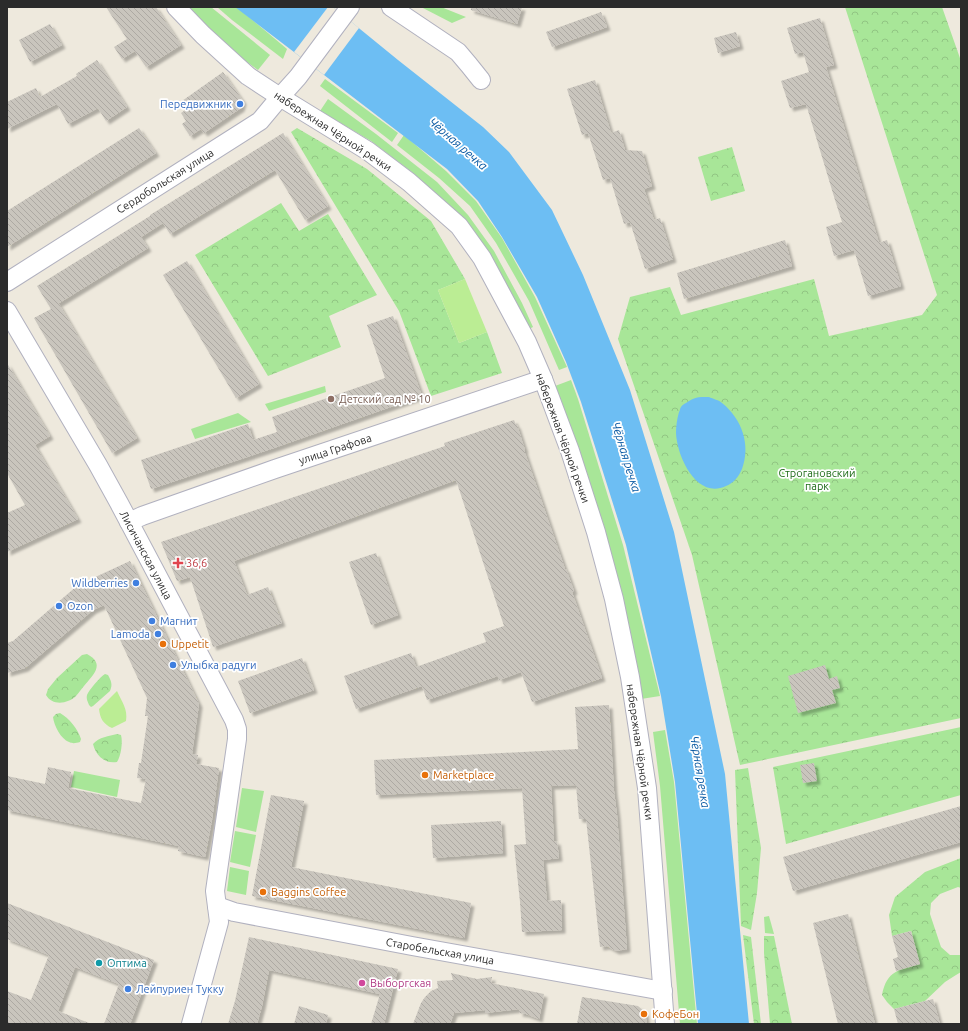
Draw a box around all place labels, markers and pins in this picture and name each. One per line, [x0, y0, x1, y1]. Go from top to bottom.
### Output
place label: Передвижник [160, 98, 232, 110]
marker: Передвижник [235, 99, 245, 109]
place label: Детский сад № 10 [339, 393, 431, 405]
marker: Детский сад № 10 [326, 394, 336, 404]
place label: 36,6 [186, 557, 207, 569]
marker: 36,6 [173, 558, 183, 568]
place label: Wildberries [71, 577, 128, 589]
marker: Wildberries [131, 578, 141, 588]
place label: Ozon [67, 600, 93, 612]
marker: Ozon [54, 601, 64, 611]
place label: Магнит [160, 615, 198, 627]
marker: Магнит [147, 616, 157, 626]
place label: Lamoda [111, 628, 150, 640]
marker: Lamoda [153, 629, 163, 639]
place label: Uppetit [171, 638, 209, 650]
marker: Uppetit [158, 639, 168, 649]
place label: Улыбка радуги [181, 659, 257, 671]
marker: Улыбка радуги [168, 660, 178, 670]
place label: Marketplace [433, 769, 494, 781]
marker: Marketplace [420, 770, 430, 780]
place label: Baggins Coffee [271, 886, 346, 898]
marker: Baggins Coffee [258, 887, 268, 897]
place label: Оптима [107, 957, 147, 969]
marker: Оптима [94, 958, 104, 968]
place label: Выборгская [370, 977, 431, 989]
marker: Выборгская [357, 978, 367, 988]
place label: Лейпуриен Тукку [136, 983, 224, 995]
marker: Лейпуриен Тукку [123, 984, 133, 994]
place label: КофеБон [652, 1008, 699, 1020]
marker: КофеБон [639, 1009, 649, 1019]

